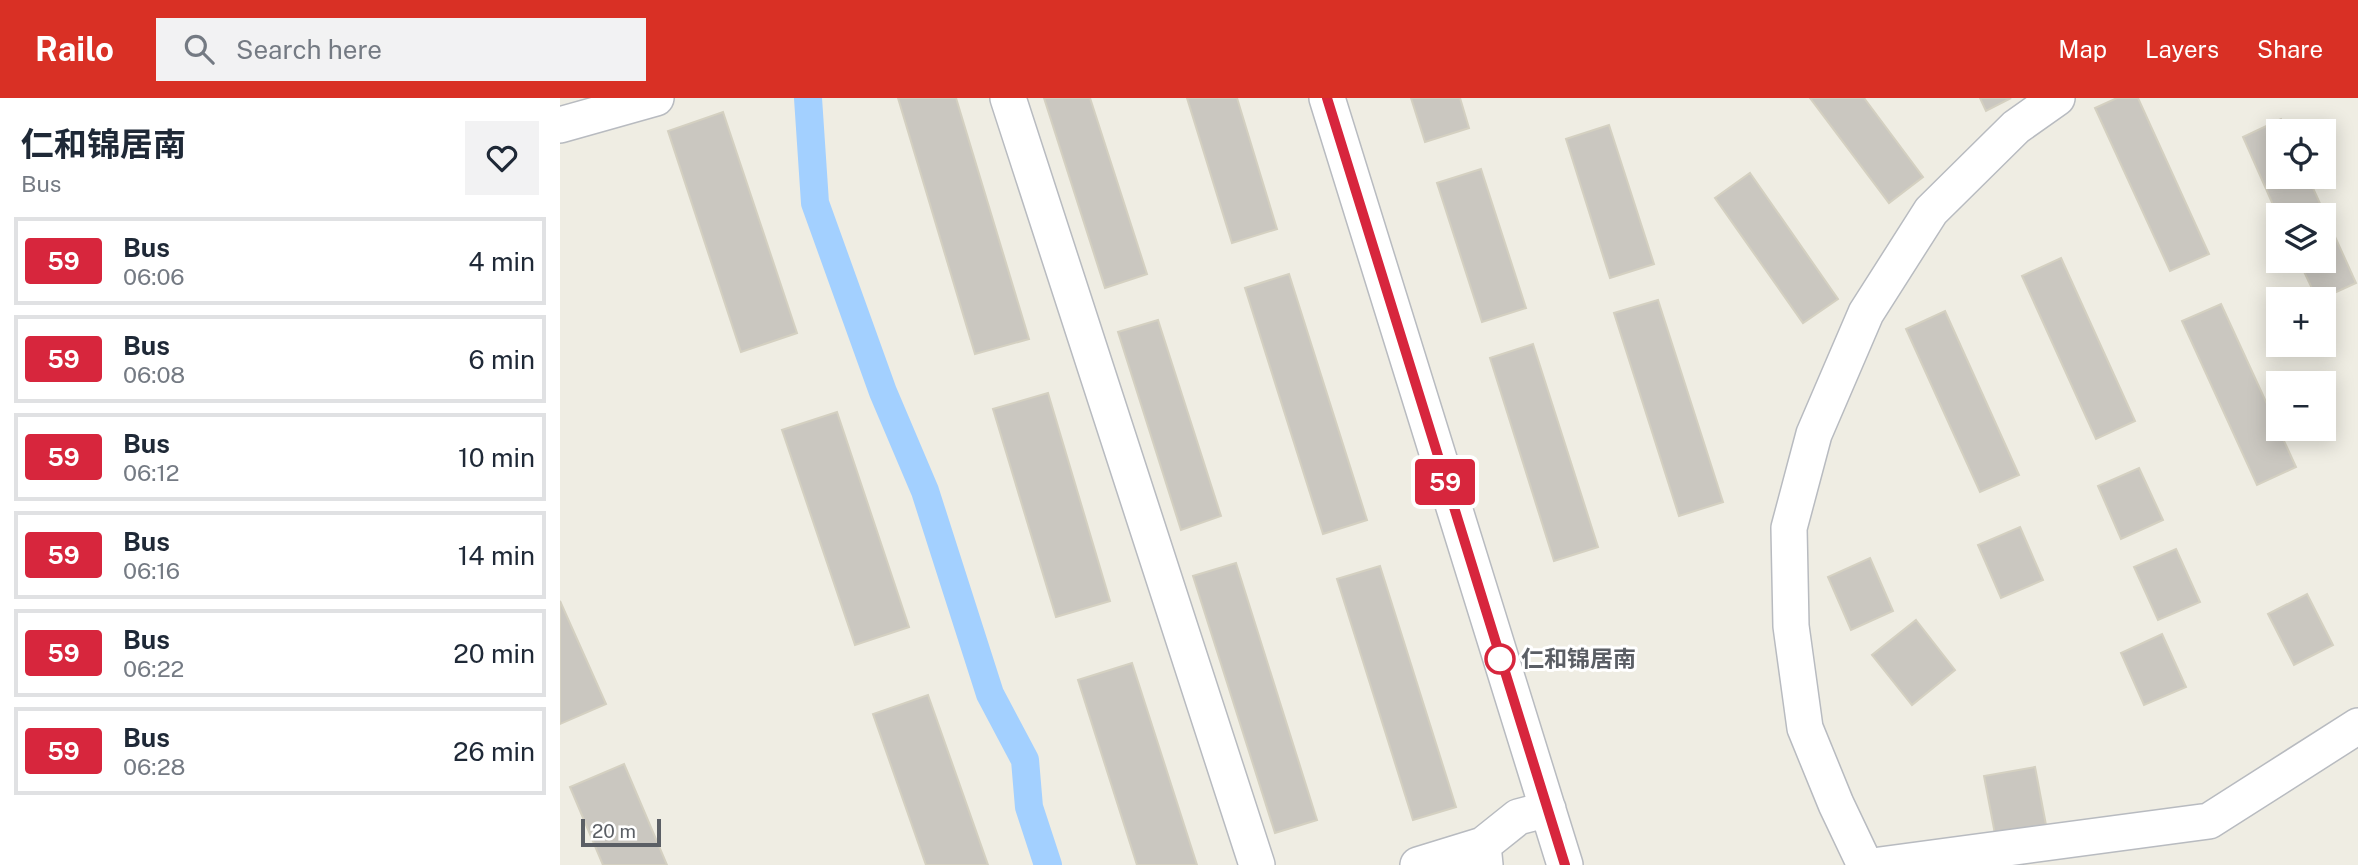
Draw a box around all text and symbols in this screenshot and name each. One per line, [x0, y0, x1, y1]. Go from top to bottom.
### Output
search box [156, 18, 646, 81]
text: Railo [35, 30, 114, 68]
icon: search [180, 30, 218, 68]
text: Search here [236, 34, 382, 65]
text: Map [2058, 35, 2107, 63]
text: Layers [2145, 35, 2219, 63]
text: Share [2257, 35, 2323, 63]
map controls [2266, 119, 2336, 441]
button: locate [2266, 119, 2336, 189]
button: heart [465, 121, 539, 195]
text: 仁和锦居南 [21, 125, 186, 163]
text: Bus [21, 170, 61, 197]
button: layers [2266, 203, 2336, 273]
text: Bus [123, 232, 170, 263]
text: 4 min [468, 246, 535, 277]
text: 59 [47, 247, 80, 275]
text: 06:06 [123, 263, 185, 290]
button: + [2266, 287, 2336, 357]
text: Bus [123, 330, 170, 361]
text: 6 min [468, 344, 535, 375]
text: 59 [47, 345, 80, 373]
text: 06:08 [123, 361, 185, 388]
button: − [2266, 371, 2336, 441]
text: Bus [123, 428, 170, 459]
text: 10 min [458, 442, 535, 473]
text: 59 [47, 443, 80, 471]
text: 06:12 [123, 459, 180, 486]
line badge: 59 [1414, 459, 1477, 505]
text: 59 [1429, 468, 1461, 496]
text: Bus [123, 526, 170, 557]
text: 14 min [458, 540, 535, 571]
text: 59 [47, 541, 80, 569]
text: 06:16 [123, 557, 180, 584]
text: Bus [123, 624, 170, 655]
text: 20 min [453, 638, 535, 669]
text: 59 [47, 639, 80, 667]
marker: 仁和锦居南 [1485, 644, 1515, 674]
place label: 仁和锦居南 [1521, 645, 1636, 672]
text: 06:22 [123, 655, 184, 682]
text: Bus [123, 722, 170, 753]
text: 26 min [453, 736, 535, 767]
text: 59 [47, 737, 80, 765]
text: 06:28 [123, 753, 186, 780]
scale bar [581, 816, 662, 848]
text: 20 m [592, 820, 636, 842]

